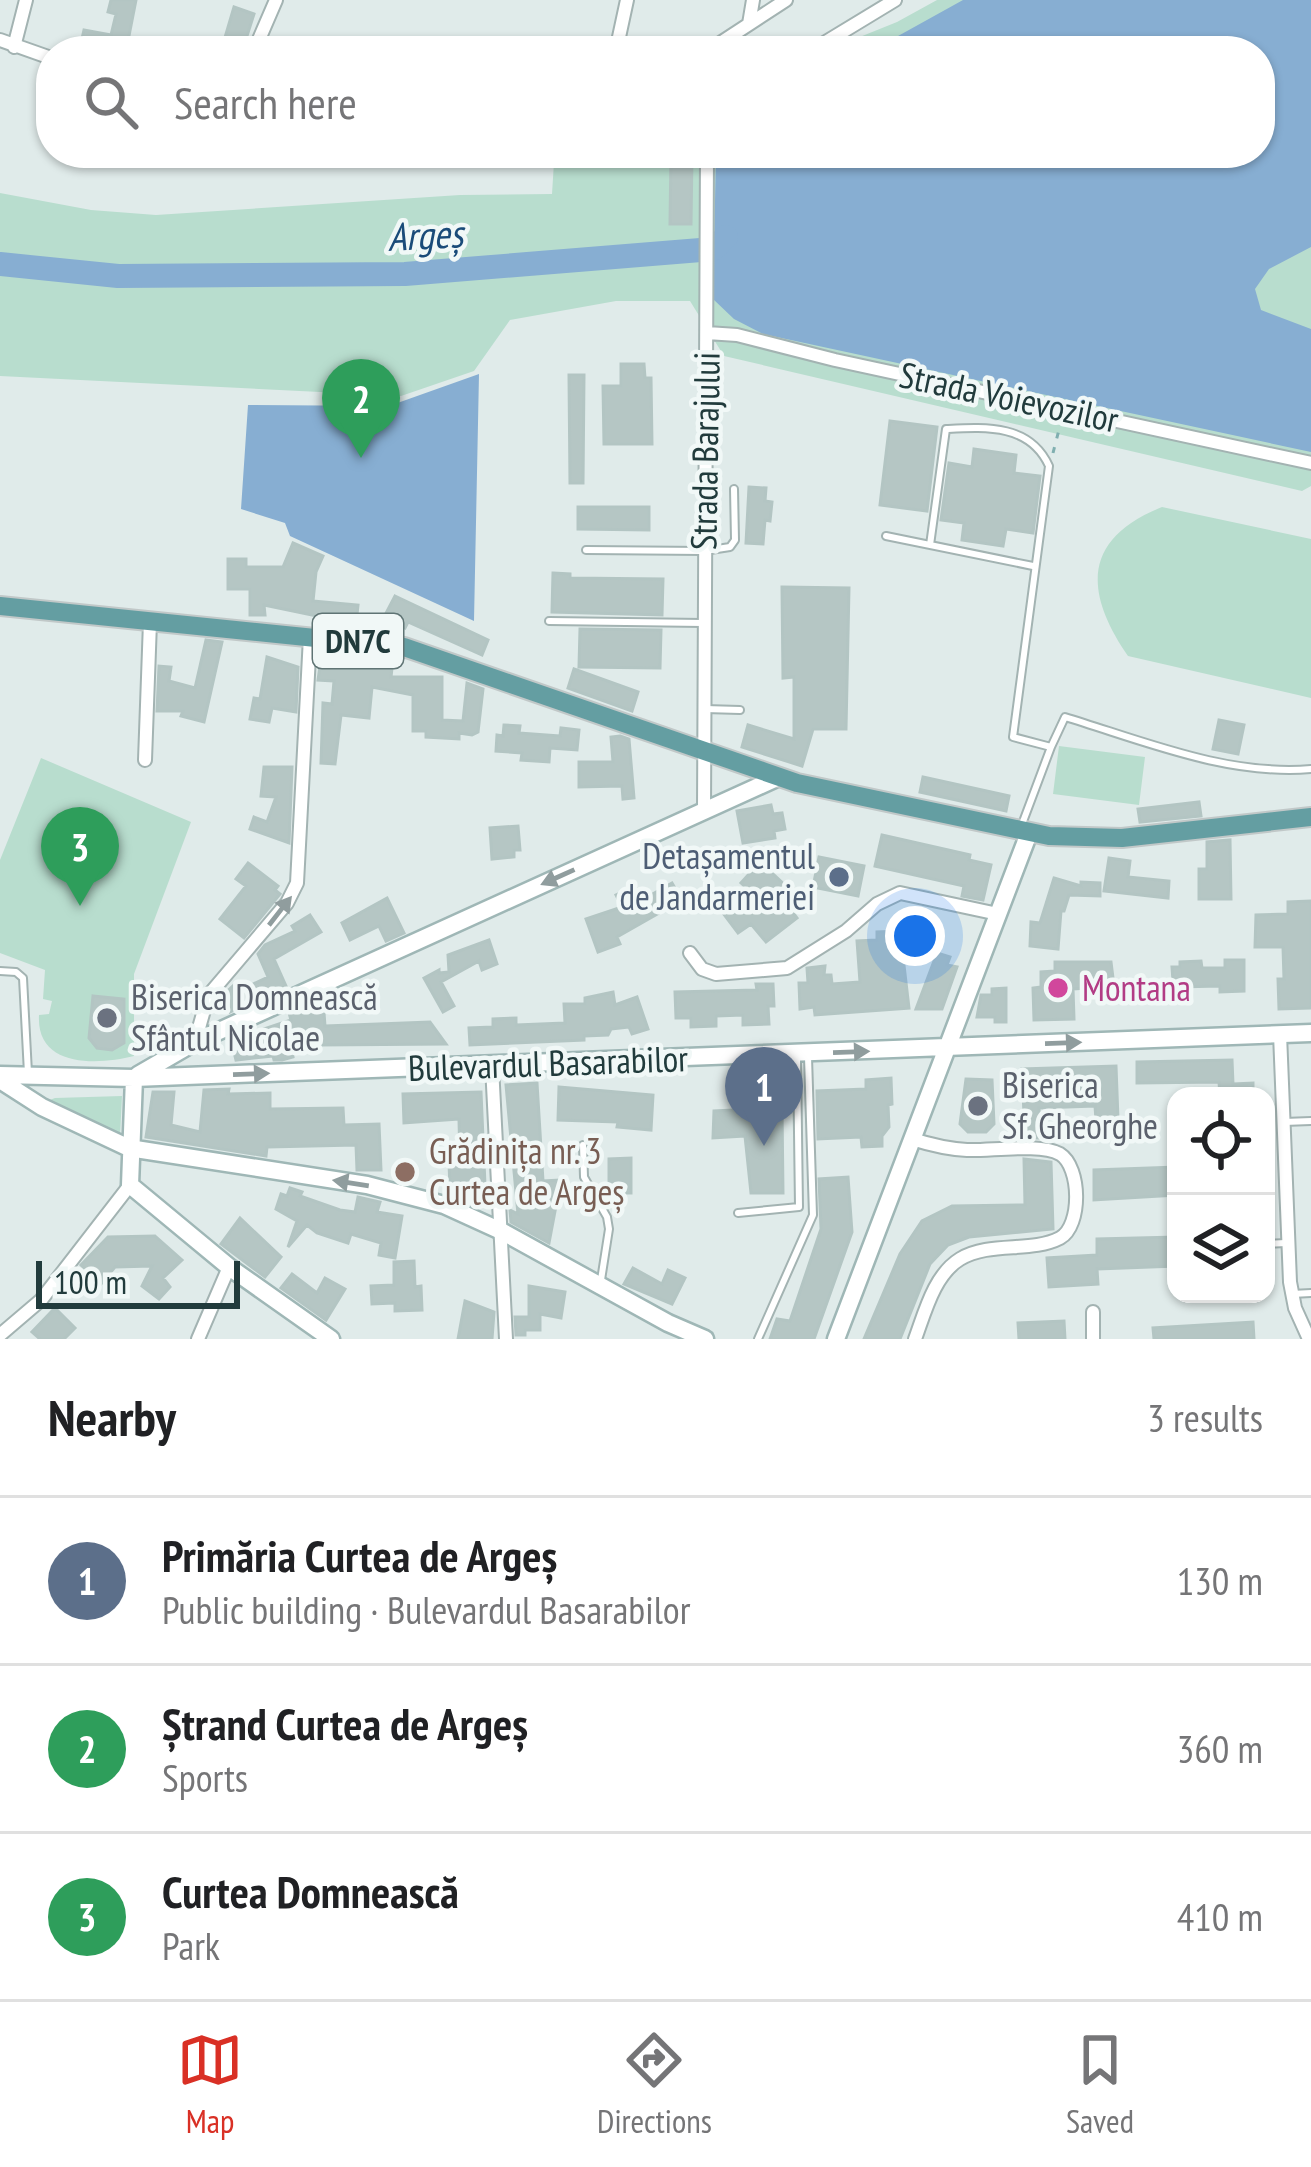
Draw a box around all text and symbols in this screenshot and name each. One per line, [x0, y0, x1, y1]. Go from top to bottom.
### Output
search box [36, 36, 1275, 168]
icon: search [78, 69, 144, 135]
text: Search here [174, 73, 357, 131]
water label: Argeș [386, 207, 468, 262]
street label: Strada Voievozilor [895, 350, 1123, 443]
street label: Strada Barajului [679, 352, 730, 550]
pin: 2 [322, 359, 400, 458]
road number: DN7C [313, 614, 403, 668]
pin: 3 [41, 807, 119, 906]
place label: Detașamentul de Jandarmeriei [620, 832, 816, 920]
marker: Detașamentul de Jandarmeriei [826, 864, 852, 890]
one-way arrow [540, 867, 575, 887]
one-way arrow [267, 895, 292, 926]
your location [885, 906, 945, 966]
place label: Montana [1082, 964, 1191, 1011]
place label: Biserica Domnească Sfântul Nicolae [131, 973, 378, 1061]
marker: Montana [1045, 975, 1071, 1001]
marker: Biserica Domnească Sfântul Nicolae [94, 1005, 120, 1031]
street label: Bulevardul Basarabilor [407, 1034, 689, 1091]
one-way arrow [1045, 1034, 1083, 1053]
one-way arrow [833, 1043, 871, 1062]
pin: 1 [725, 1047, 803, 1146]
place label: Biserica Sf. Gheorghe [1002, 1061, 1158, 1149]
one-way arrow [233, 1064, 271, 1083]
map controls [1167, 1087, 1275, 1303]
button: locate [1167, 1087, 1275, 1195]
marker: Biserica Sf. Gheorghe [965, 1093, 991, 1119]
place label: Grădinița nr. 3 Curtea de Argeș [429, 1127, 624, 1215]
marker: Grădinița nr. 3 Curtea de Argeș [392, 1159, 418, 1185]
one-way arrow [331, 1173, 369, 1192]
button: layers [1167, 1195, 1275, 1303]
scale bar [36, 1255, 240, 1308]
text: 100 m [54, 1260, 127, 1303]
text: Nearby [48, 1384, 176, 1450]
text: 3 results [1147, 1392, 1263, 1443]
text: Primăria Curtea de Argeș [162, 1526, 557, 1584]
text: 1 [78, 1555, 96, 1606]
text: 130 m [1177, 1555, 1263, 1606]
text: Public building · Bulevardul Basarabilor [162, 1584, 690, 1635]
text: Ștrand Curtea de Argeș [162, 1694, 528, 1752]
text: 2 [78, 1723, 96, 1774]
text: 360 m [1177, 1723, 1263, 1774]
text: Sports [162, 1752, 248, 1803]
text: Curtea Domnească [162, 1862, 459, 1920]
text: 3 [78, 1891, 96, 1942]
text: 410 m [1177, 1891, 1263, 1942]
text: Park [162, 1920, 220, 1971]
tab: Map [177, 2027, 243, 2142]
tab: Directions [597, 2027, 712, 2142]
tab: Saved [1066, 2027, 1134, 2142]

